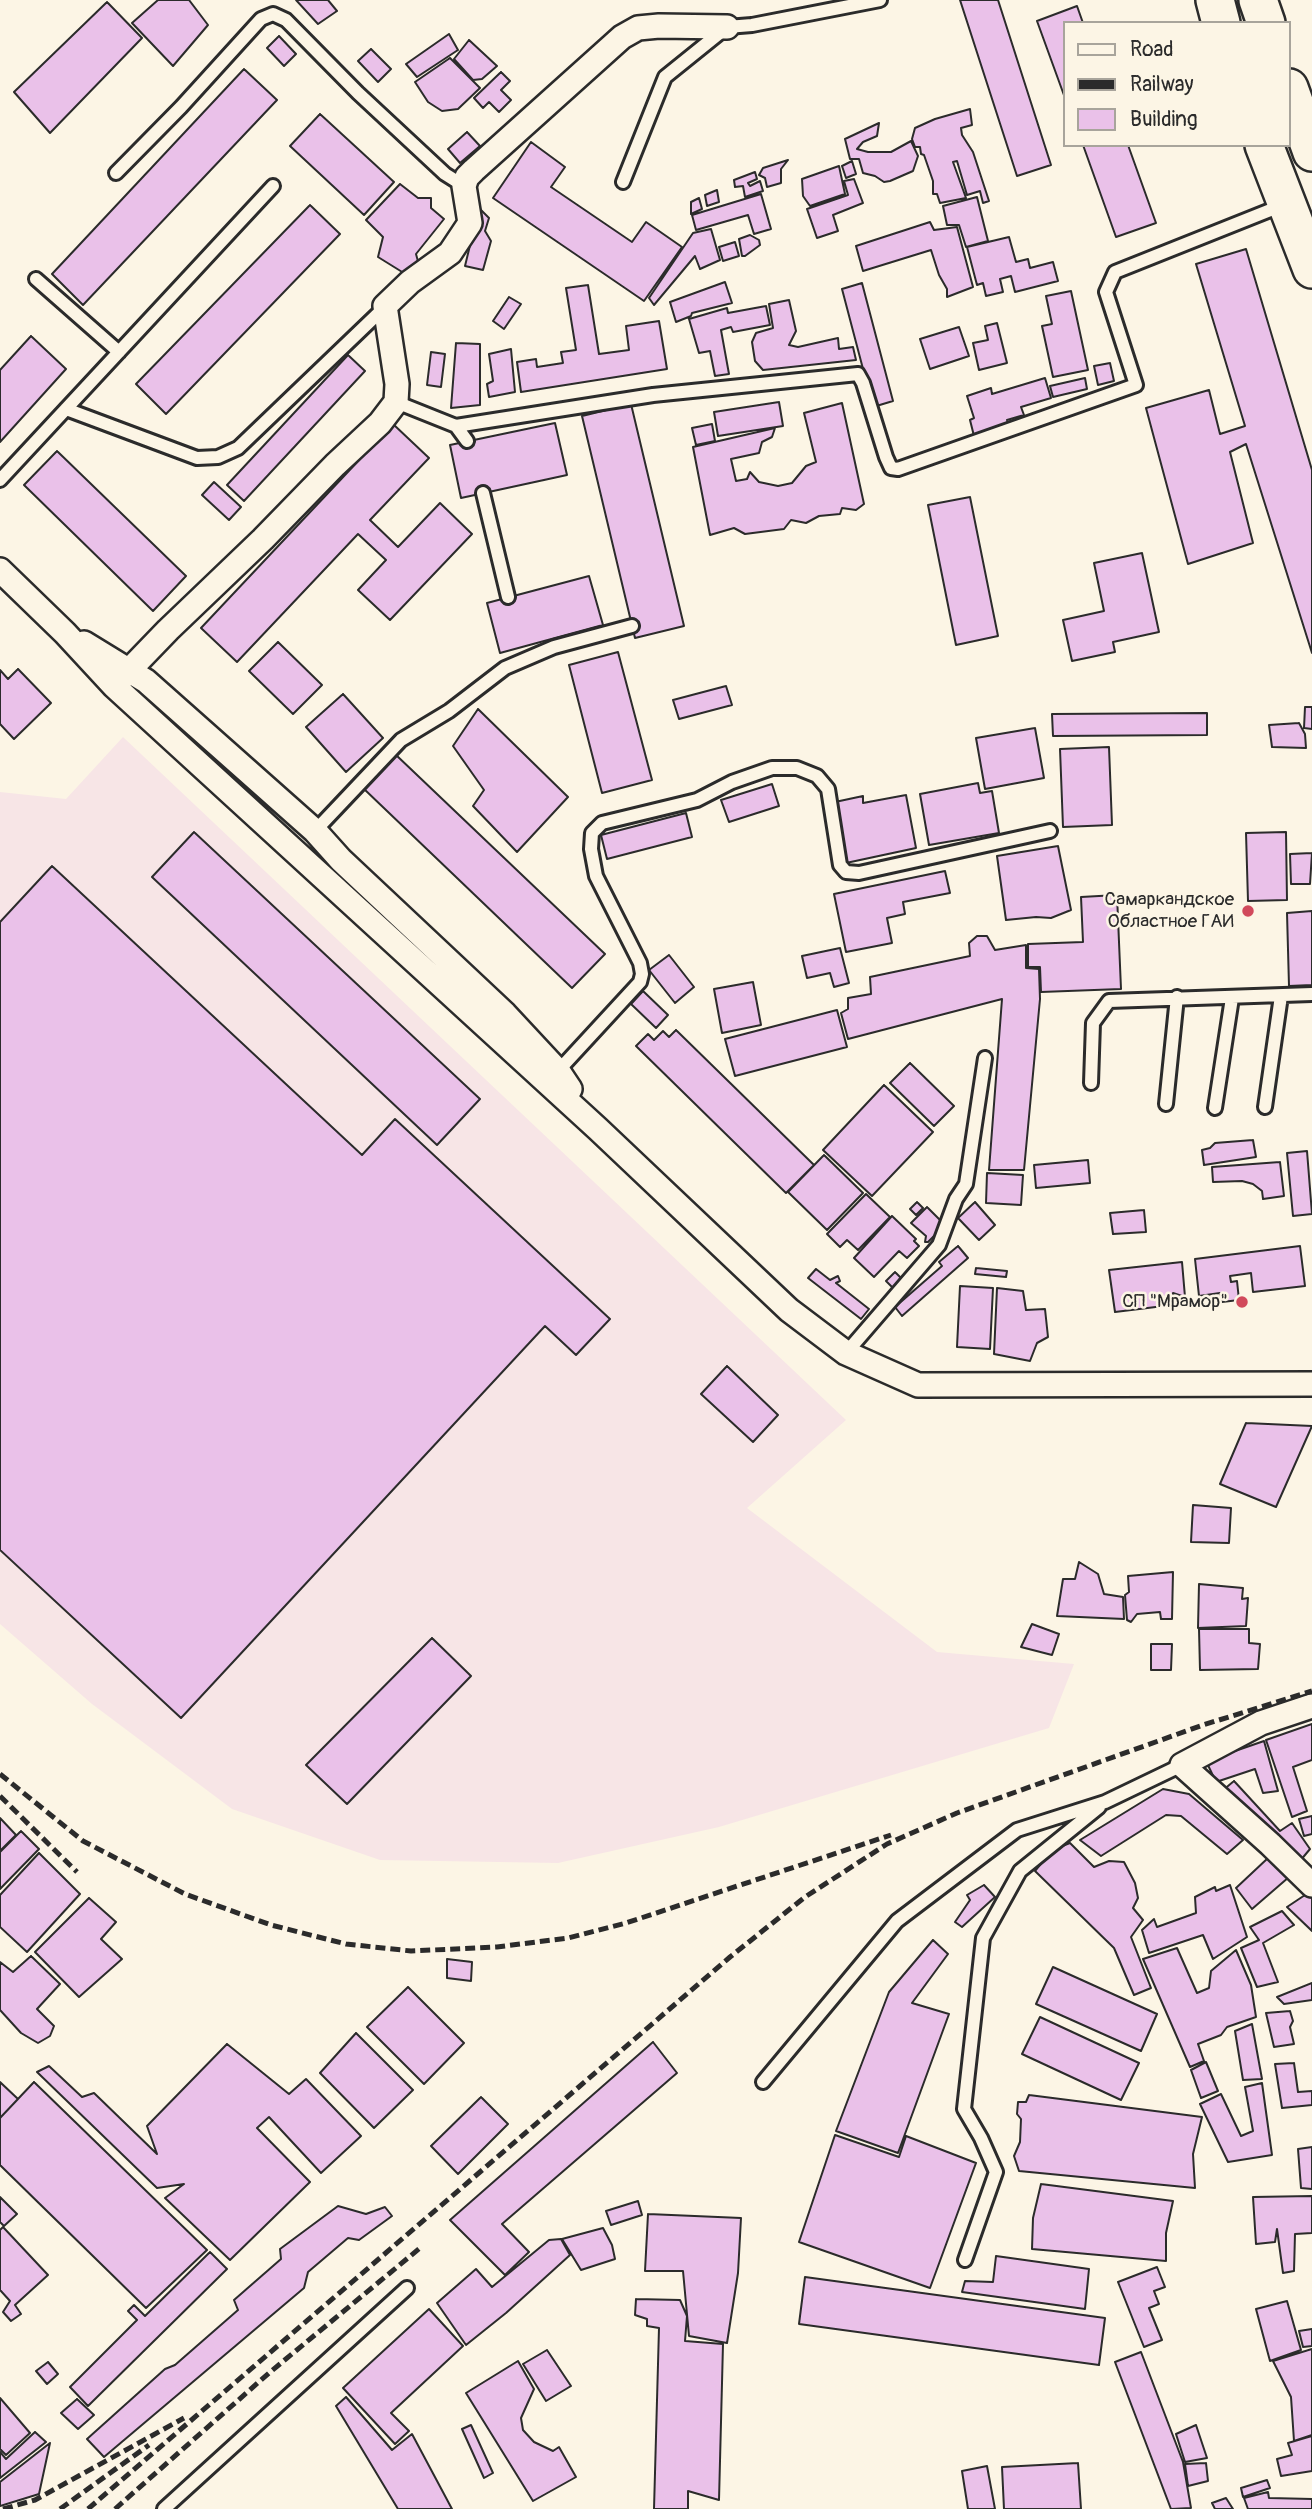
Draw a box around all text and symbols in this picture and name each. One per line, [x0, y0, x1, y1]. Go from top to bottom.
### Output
legend [1064, 21, 1291, 147]
text: Road [1130, 36, 1174, 63]
text: Railway [1130, 71, 1194, 98]
text: Building [1130, 106, 1197, 133]
place label: Самаркандское Областное ГАИ [1105, 889, 1234, 933]
marker: Самаркандское Областное ГАИ [1240, 903, 1256, 919]
place label: СП "Мрамор" [1122, 1291, 1228, 1313]
marker: СП "Мрамор" [1234, 1294, 1250, 1310]

